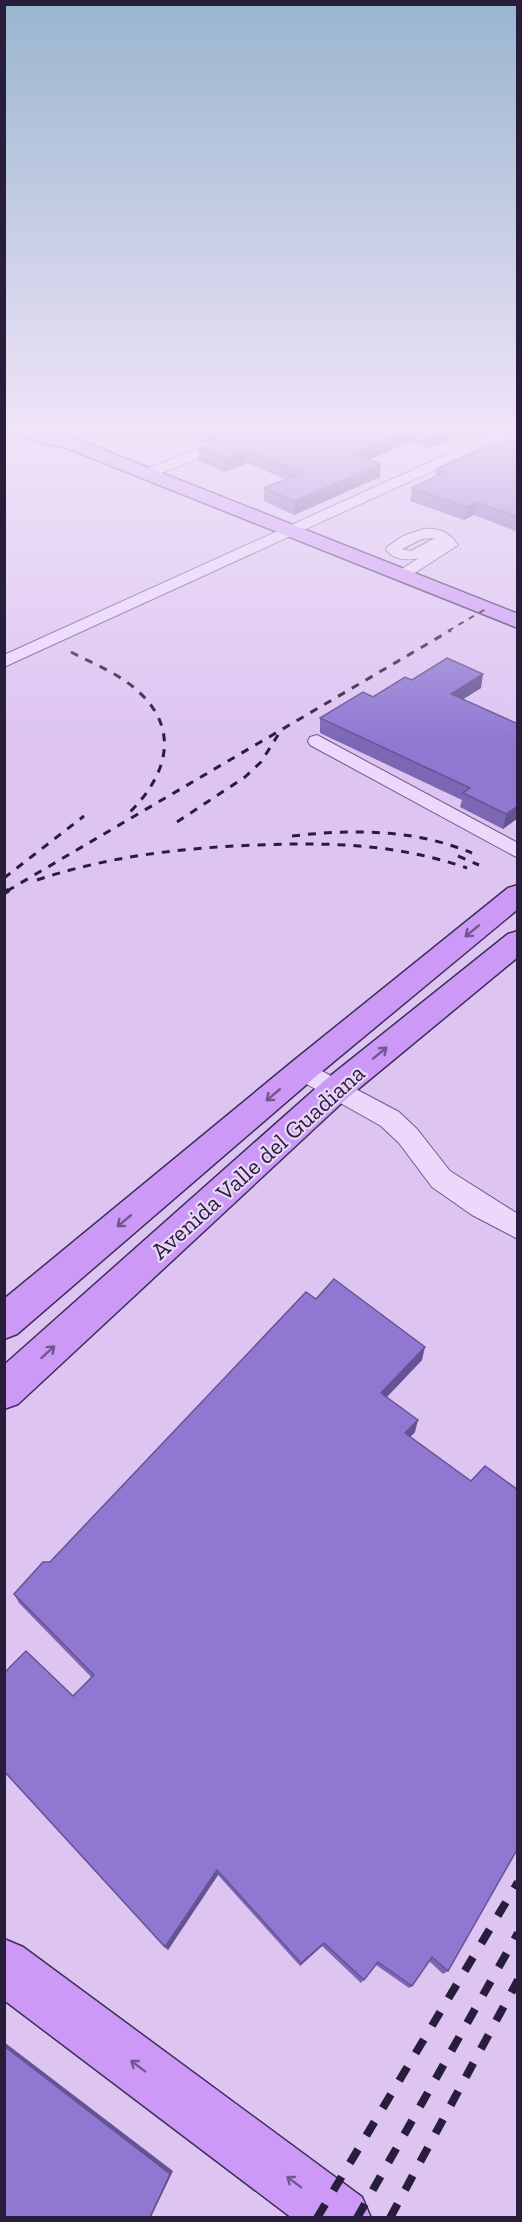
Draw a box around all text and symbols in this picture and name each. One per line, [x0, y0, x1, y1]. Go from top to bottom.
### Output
one-way arrow [465, 924, 480, 938]
one-way arrow [372, 1047, 388, 1060]
street label: Avenida Valle del Guadiana [145, 1058, 371, 1265]
one-way arrow [266, 1088, 281, 1102]
one-way arrow [117, 1214, 132, 1228]
one-way arrow [40, 1345, 55, 1359]
one-way arrow [130, 2059, 146, 2072]
one-way arrow [287, 2176, 303, 2189]

